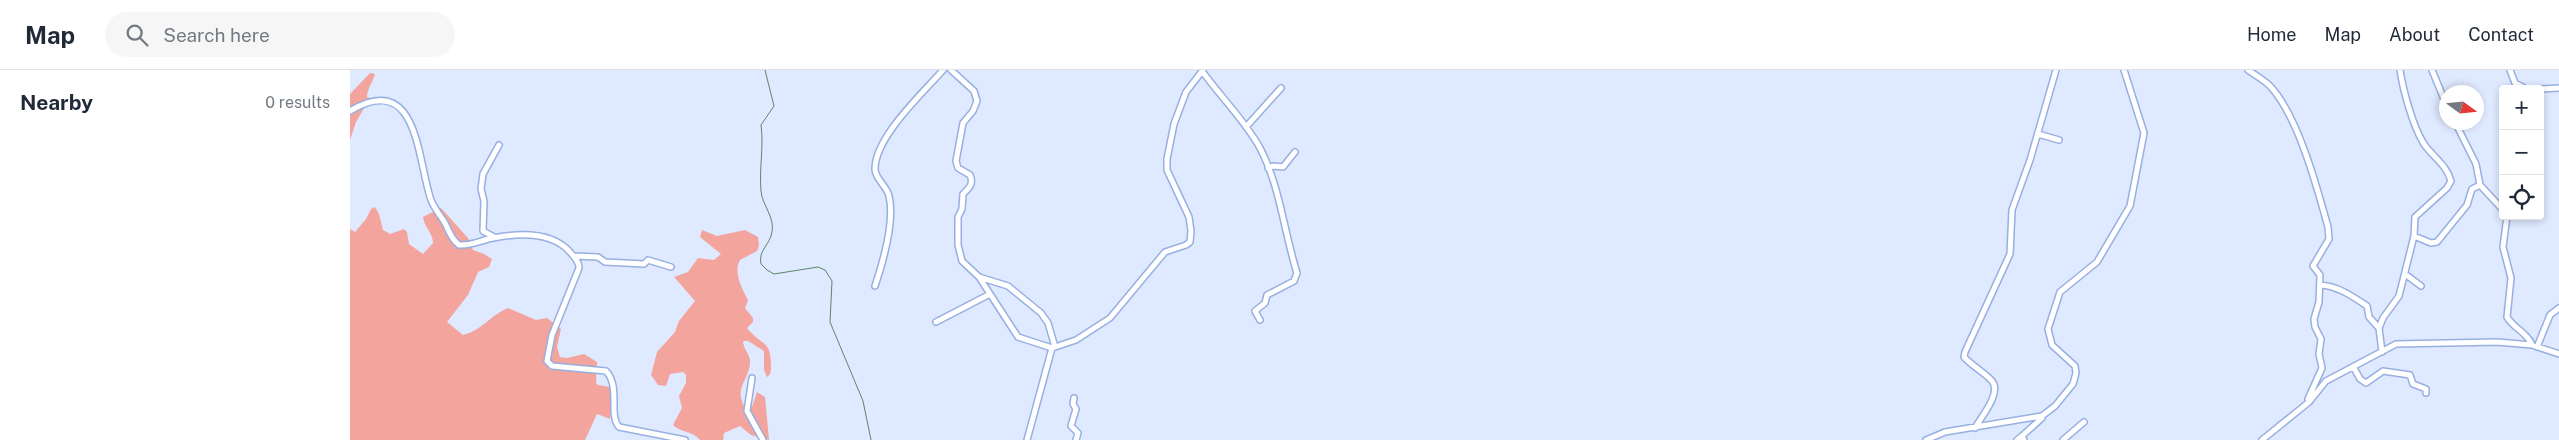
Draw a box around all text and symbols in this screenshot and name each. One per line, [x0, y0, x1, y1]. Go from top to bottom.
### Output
search box [105, 12, 455, 57]
text: Map [25, 21, 75, 49]
icon: search [123, 21, 151, 49]
text: Search here [163, 24, 270, 46]
text: Home [2247, 24, 2297, 45]
text: Map [2325, 24, 2361, 45]
text: About [2389, 24, 2440, 45]
text: Contact [2468, 24, 2534, 45]
north arrow [2439, 85, 2484, 130]
map controls [2499, 85, 2544, 220]
button: + [2499, 85, 2544, 130]
text: Nearby [20, 90, 93, 115]
text: 0 results [265, 93, 330, 112]
button: − [2499, 130, 2544, 175]
button: locate [2499, 175, 2544, 220]

